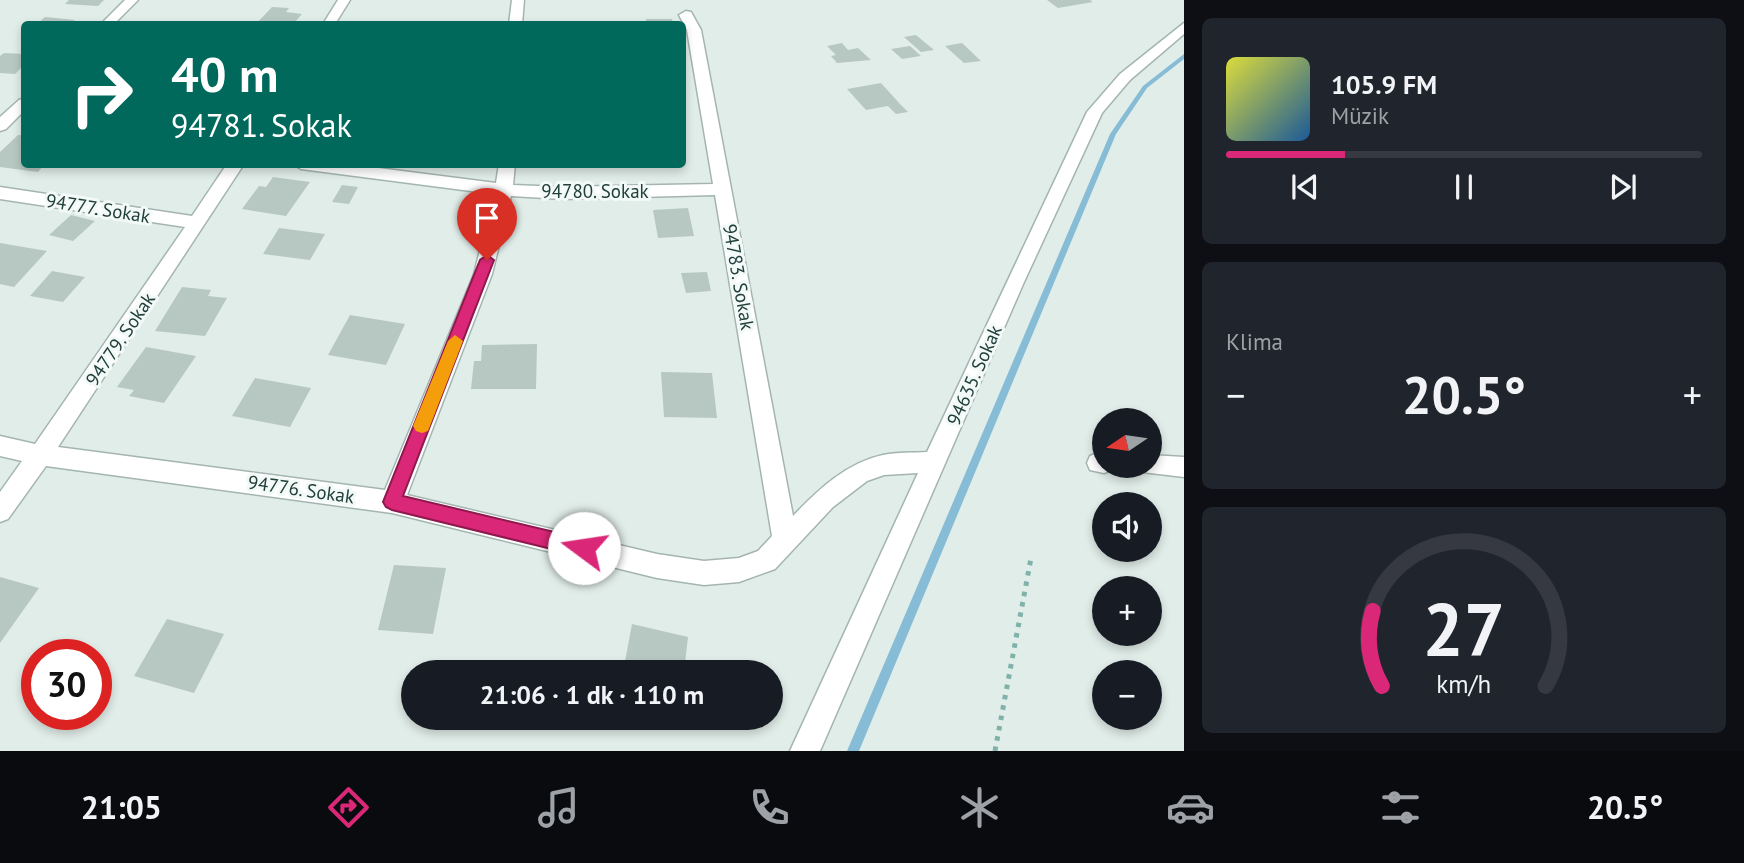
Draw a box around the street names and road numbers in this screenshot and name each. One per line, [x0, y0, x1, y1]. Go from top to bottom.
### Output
street label: 94780. Sokak [541, 179, 649, 203]
street label: 94777. Sokak [44, 188, 152, 228]
street label: 94783. Sokak [718, 222, 760, 332]
street label: 94779. Sokak [80, 288, 160, 390]
street label: 94635. Sokak [941, 321, 1007, 429]
street label: 94776. Sokak [246, 470, 356, 508]

